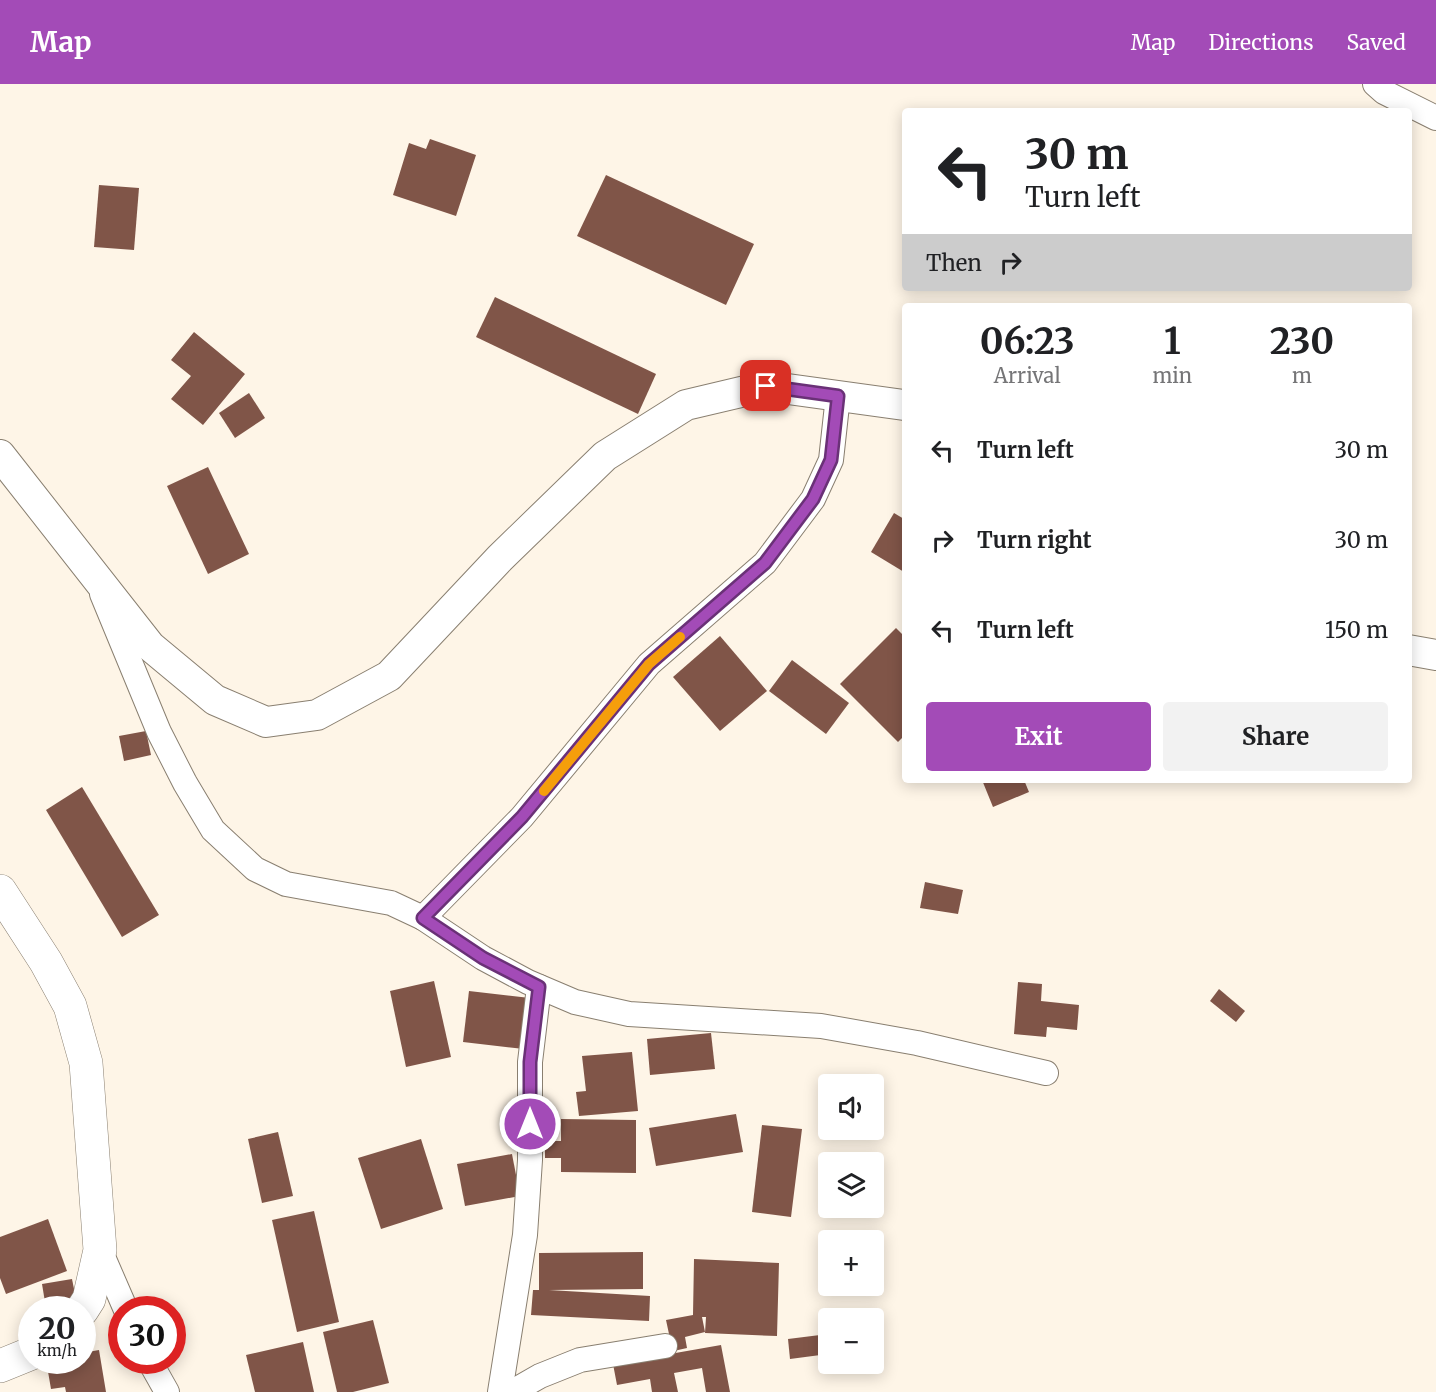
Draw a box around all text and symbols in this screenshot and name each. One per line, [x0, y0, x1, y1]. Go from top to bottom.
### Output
text: Map [30, 24, 92, 60]
text: Map [1131, 29, 1175, 56]
text: Directions [1208, 29, 1313, 56]
text: Saved [1346, 29, 1406, 56]
text: 30 m [1025, 128, 1129, 180]
icon: left [926, 132, 1004, 210]
text: Turn left [1025, 180, 1140, 214]
icon: right [994, 246, 1027, 279]
text: Then [926, 249, 982, 277]
text: 06:23 [980, 319, 1075, 364]
text: 1 [1164, 319, 1181, 364]
text: 230 [1270, 319, 1334, 364]
pin [740, 360, 791, 411]
text: Arrival [994, 363, 1061, 388]
text: min [1152, 363, 1192, 388]
text: m [1292, 363, 1312, 388]
icon: arrive [749, 369, 782, 402]
icon: left [926, 434, 959, 467]
text: Turn left [977, 436, 1074, 464]
text: 30 m [1334, 436, 1388, 464]
icon: right [926, 524, 959, 557]
text: Turn right [977, 526, 1091, 554]
text: 30 m [1334, 526, 1388, 554]
icon: left [926, 614, 959, 647]
text: Turn left [977, 616, 1074, 644]
text: 150 m [1325, 616, 1388, 644]
button: Exit [926, 702, 1151, 771]
button: Share [1163, 702, 1388, 771]
map controls [818, 1074, 884, 1374]
button: sound [818, 1074, 884, 1140]
position arrow [498, 1092, 562, 1156]
button: layers [818, 1152, 884, 1218]
button: + [818, 1230, 884, 1296]
speed limit sign: 30 [108, 1296, 186, 1374]
button: − [818, 1308, 884, 1374]
text: 20 [38, 1309, 76, 1347]
text: km/h [37, 1341, 77, 1360]

